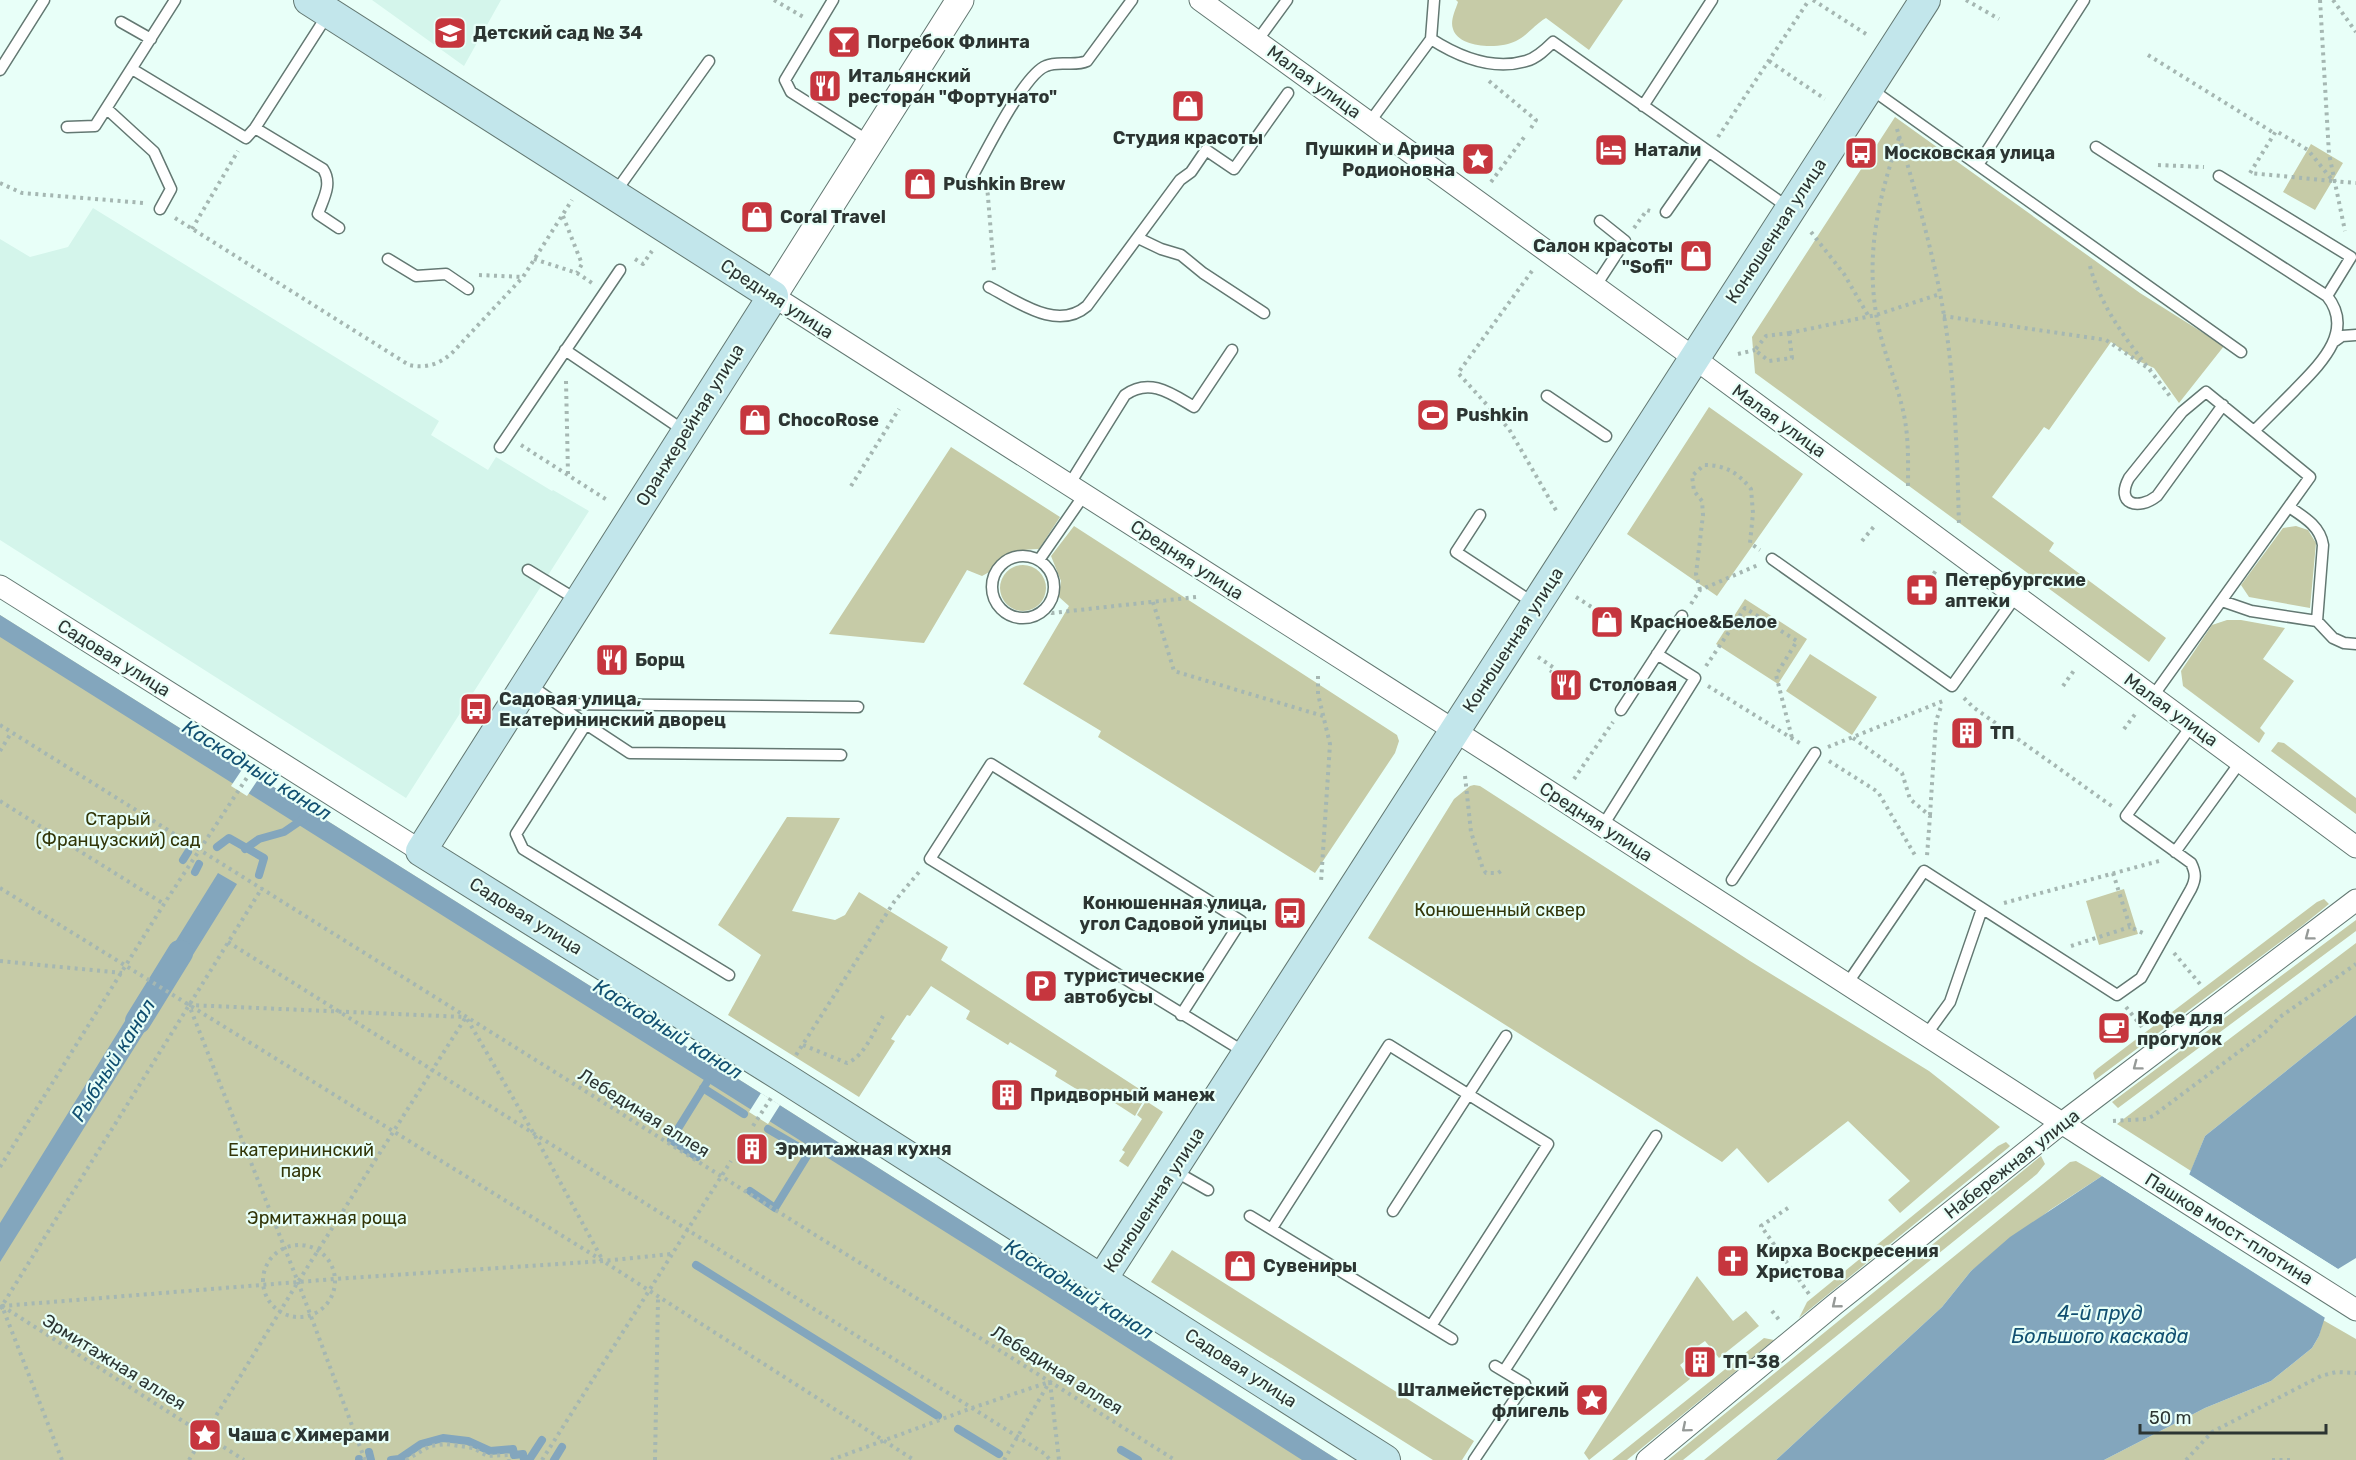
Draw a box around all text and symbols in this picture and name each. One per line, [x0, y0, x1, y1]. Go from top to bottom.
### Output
school or university icon: Детский сад № 34 [432, 15, 468, 51]
place label: Детский сад № 34 [473, 22, 643, 44]
bar icon: Погребок Флинта [826, 24, 862, 60]
place label: Погребок Флинта [867, 31, 1030, 53]
street label: Малая улица [1263, 41, 1365, 123]
place label: Итальянский ресторан "Фортунато" [848, 65, 1057, 108]
restaurant icon: Итальянский ресторан "Фортунато" [807, 68, 843, 104]
shop icon: Студия красоты [1170, 88, 1206, 124]
place label: Студия красоты [1113, 127, 1263, 149]
hotel icon: Натали [1593, 132, 1629, 168]
bus stop icon: Московская улица [1843, 135, 1879, 171]
place label: Пушкин и Арина Родионовна [1305, 138, 1455, 181]
place label: Натали [1634, 139, 1701, 161]
place icon: Пушкин и Арина Родионовна [1460, 141, 1496, 177]
place label: Московская улица [1884, 142, 2055, 164]
street label: Конюшенная улица [1721, 154, 1831, 308]
shop icon: Pushkin Brew [902, 166, 938, 202]
place label: Pushkin Brew [943, 173, 1066, 195]
shop icon: Coral Travel [739, 199, 775, 235]
place label: Coral Travel [780, 206, 886, 228]
place label: Салон красоты "Sofi" [1533, 235, 1673, 278]
shop icon: Салон красоты "Sofi" [1678, 238, 1714, 274]
street label: Средняя улица [716, 254, 838, 344]
street label: Оранжерейная улица [631, 340, 749, 510]
street label: Малая улица [1728, 380, 1830, 462]
sports icon: Pushkin [1415, 397, 1451, 433]
shop icon: ChocoRose [737, 402, 773, 438]
place label: Pushkin [1456, 404, 1529, 426]
place label: ChocoRose [778, 409, 879, 431]
street label: Средняя улица [1126, 515, 1248, 605]
street label: Конюшенная улица [1458, 563, 1568, 717]
place label: Петербургские аптеки [1945, 569, 2086, 612]
pharmacy icon: Петербургские аптеки [1904, 572, 1940, 608]
shop icon: Красное&Белое [1589, 604, 1625, 640]
place label: Красное&Белое [1630, 611, 1777, 633]
street label: Садовая улица [53, 614, 175, 702]
restaurant icon: Борщ [594, 642, 630, 678]
place label: Борщ [635, 649, 685, 671]
restaurant icon: Столовая [1548, 667, 1584, 703]
street label: Малая улица [2120, 669, 2222, 751]
place label: Столовая [1589, 674, 1677, 696]
place label: Садовая улица, Екатерининский дворец [499, 688, 726, 731]
bus stop icon: Садовая улица, Екатерининский дворец [458, 691, 494, 727]
water label: Каскадный канал [178, 715, 336, 826]
building icon: ТП [1949, 715, 1985, 751]
place label: ТП [1990, 722, 2015, 744]
street label: Средняя улица [1535, 777, 1657, 867]
park label: Старый (Французский) сад [35, 808, 201, 851]
street label: Садовая улица [465, 872, 587, 960]
place label: Конюшенная улица, угол Садовой улицы [1080, 892, 1267, 935]
bus stop icon: Конюшенная улица, угол Садовой улицы [1272, 895, 1308, 931]
park label: Конюшенный сквер [1414, 899, 1586, 921]
one-way arrow [2305, 928, 2316, 939]
place label: туристические автобусы [1064, 965, 1205, 1008]
parking icon: туристические автобусы [1023, 968, 1059, 1004]
water label: Каскадный канал [589, 974, 747, 1085]
water label: Рыбный канал [66, 994, 160, 1126]
place label: Кофе для прогулок [2137, 1007, 2223, 1050]
cafe icon: Кофе для прогулок [2096, 1010, 2132, 1046]
one-way arrow [2133, 1059, 2144, 1070]
street label: Лебединая аллея [574, 1064, 714, 1162]
building icon: Придворный манеж [989, 1077, 1025, 1113]
place label: Придворный манеж [1030, 1084, 1216, 1106]
street label: Набережная улица [1940, 1104, 2084, 1224]
street label: Конюшенная улица [1099, 1123, 1209, 1277]
building icon: Эрмитажная кухня [734, 1131, 770, 1167]
place label: Эрмитажная кухня [775, 1138, 952, 1160]
park label: Екатерининский парк [228, 1139, 374, 1182]
street label: Пашков мост-плотина [2141, 1168, 2317, 1290]
park label: Эрмитажная роща [247, 1207, 407, 1229]
water label: Каскадный канал [1000, 1234, 1158, 1345]
place label: Кирха Воскресения Христова [1756, 1240, 1939, 1283]
church icon: Кирха Воскресения Христова [1715, 1243, 1751, 1279]
shop icon: Сувениры [1222, 1248, 1258, 1284]
place label: Сувениры [1263, 1255, 1357, 1277]
one-way arrow [1832, 1296, 1843, 1307]
water label: 4-й пруд Большого каскада [2012, 1301, 2189, 1348]
street label: Эрмитажная аллея [38, 1309, 190, 1415]
street label: Лебединая аллея [987, 1321, 1127, 1419]
street label: Садовая улица [1181, 1324, 1301, 1412]
building icon: ТП-38 [1682, 1344, 1718, 1380]
place label: ТП-38 [1723, 1351, 1780, 1373]
place label: Шталмейстерский флигель [1397, 1379, 1569, 1422]
place icon: Шталмейстерский флигель [1574, 1382, 1610, 1418]
scale bar [2140, 1397, 2326, 1435]
text: 50 m [2149, 1407, 2192, 1429]
place icon: Чаша с Химерами [187, 1417, 223, 1453]
one-way arrow [1682, 1421, 1693, 1432]
place label: Чаша с Химерами [228, 1424, 389, 1446]

